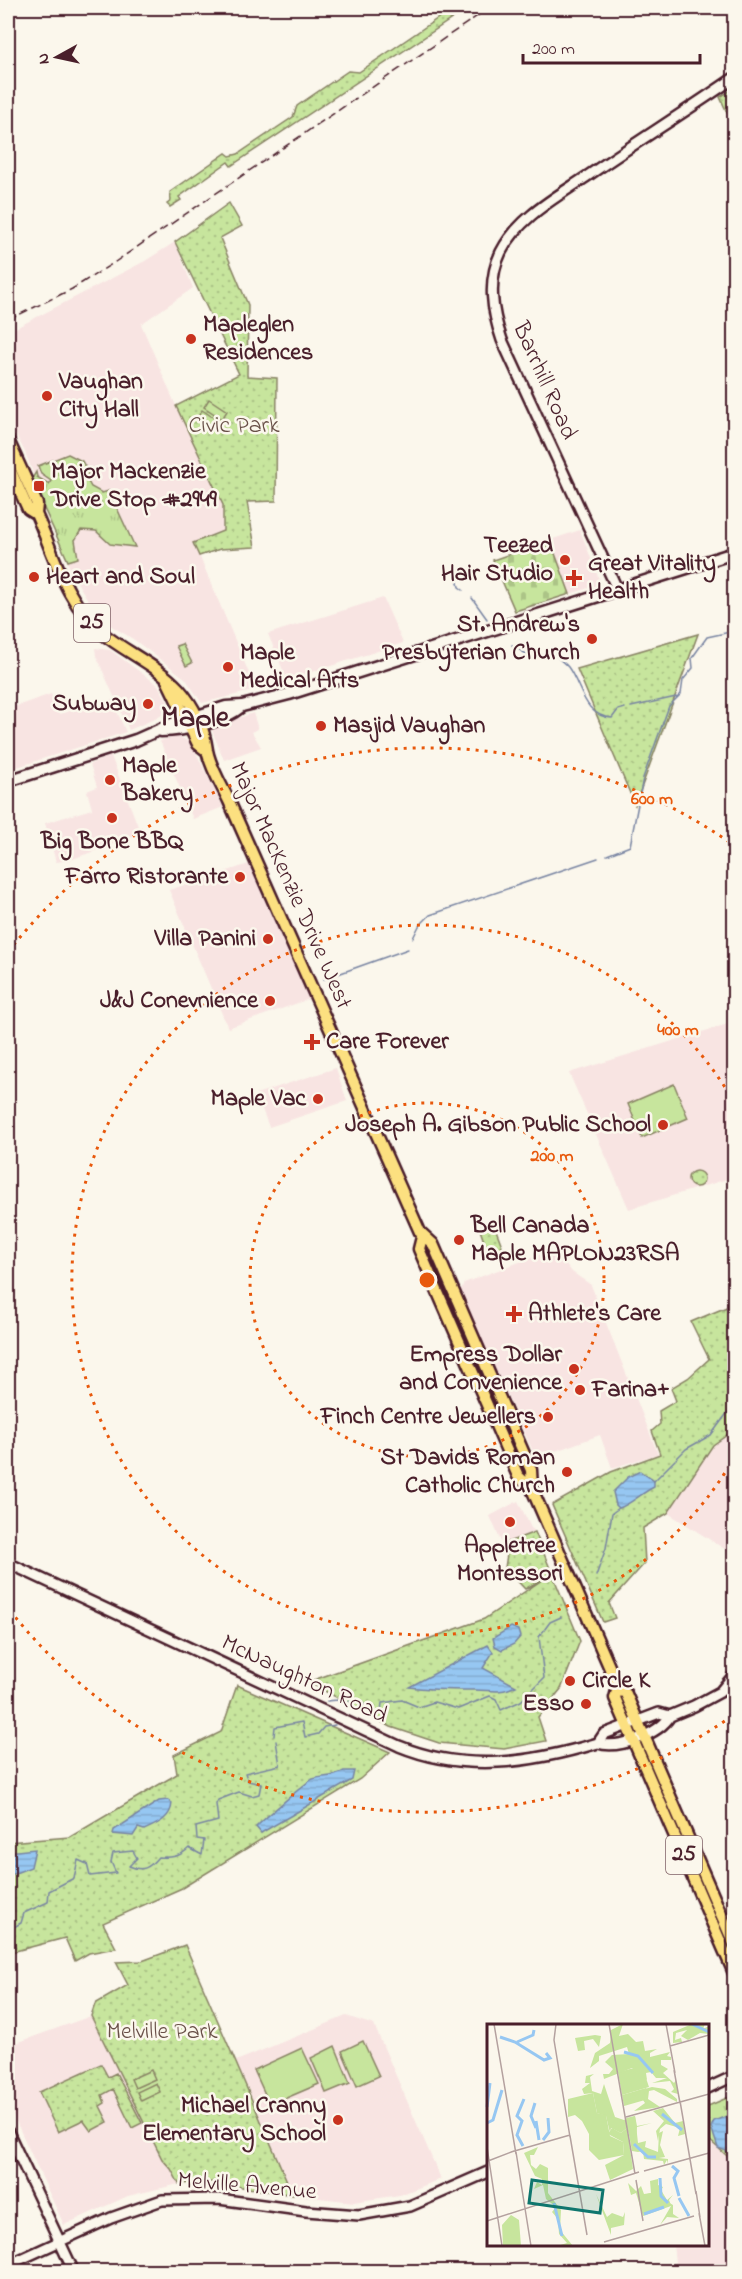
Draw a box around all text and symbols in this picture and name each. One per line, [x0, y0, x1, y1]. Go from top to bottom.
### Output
north arrow [27, 27, 87, 87]
scale bar [523, 27, 700, 65]
text: 200 m [532, 37, 575, 63]
text: N [31, 52, 57, 66]
place label: Mapleglen Residences [203, 308, 313, 371]
street label: Barrhill Road [502, 315, 586, 446]
marker: Mapleglen Residences [184, 332, 198, 346]
place label: Vaughan City Hall [58, 365, 143, 429]
marker: Vaughan City Hall [40, 389, 54, 403]
park label: Civic Park [188, 409, 280, 444]
place label: Major Mackenzie Drive Stop #2949 [50, 455, 218, 518]
marker: Major Mackenzie Drive Stop #2949 [32, 479, 46, 493]
place label: Teezed Hair Studio [441, 529, 554, 592]
place label: Great Vitality Health [588, 547, 716, 610]
marker: Teezed Hair Studio [558, 553, 572, 567]
place label: Heart and Soul [46, 560, 195, 595]
marker: Great Vitality Health [565, 569, 583, 587]
marker: Heart and Soul [27, 570, 41, 584]
road number: 25 [74, 604, 110, 642]
place label: St. Andrew's Presbyterian Church [382, 608, 580, 672]
marker: St. Andrew's Presbyterian Church [585, 632, 599, 646]
place label: Maple Medical Arts [240, 636, 359, 699]
marker: Maple Medical Arts [221, 660, 235, 674]
place label: Subway [52, 687, 136, 723]
marker: Subway [141, 697, 155, 711]
district label: Maple [161, 697, 231, 741]
place label: Masjid Vaughan [333, 709, 485, 745]
marker: Masjid Vaughan [314, 719, 328, 733]
place label: Maple Bakery [121, 749, 193, 813]
street label: Major MacKenzie Drive West [220, 757, 360, 1015]
marker: Maple Bakery [103, 773, 117, 787]
text: 600 m [631, 787, 673, 813]
marker: Big Bone BBQ [105, 811, 119, 825]
place label: Big Bone BBQ [40, 825, 185, 861]
place label: Farro Ristorante [64, 860, 229, 895]
marker: Farro Ristorante [233, 870, 247, 884]
place label: Villa Panini [153, 922, 256, 957]
marker: Villa Panini [261, 932, 275, 946]
place label: J&J Conevnience [100, 984, 259, 1019]
marker: J&J Conevnience [263, 994, 277, 1008]
text: 400 m [657, 1018, 699, 1044]
place label: Care Forever [326, 1025, 449, 1060]
marker: Care Forever [303, 1033, 321, 1051]
place label: Maple Vac [210, 1082, 307, 1117]
marker: Maple Vac [311, 1092, 325, 1106]
place label: Joseph A. Gibson Public School [345, 1108, 651, 1143]
marker: Joseph A. Gibson Public School [656, 1118, 670, 1132]
text: 200 m [530, 1144, 574, 1170]
place label: Bell Canada Maple MAPLON23RSA [470, 1209, 680, 1272]
marker: Bell Canada Maple MAPLON23RSA [452, 1233, 466, 1247]
centre of rings [417, 1270, 437, 1290]
place label: Athlete's Care [528, 1297, 662, 1332]
marker: Athlete's Care [505, 1305, 523, 1323]
place label: Empress Dollar and Convenience [399, 1338, 563, 1401]
marker: Empress Dollar and Convenience [567, 1362, 581, 1376]
place label: Farina+ [591, 1373, 670, 1408]
marker: Farina+ [573, 1383, 587, 1397]
place label: Finch Centre Jewellers [320, 1400, 536, 1435]
marker: Finch Centre Jewellers [541, 1410, 555, 1424]
place label: St Davids Roman Catholic Church [380, 1441, 555, 1504]
marker: St Davids Roman Catholic Church [560, 1465, 574, 1479]
marker: Appletree Montessori [503, 1515, 517, 1529]
place label: Appletree Montessori [457, 1529, 563, 1592]
street label: McNaughton Road [215, 1626, 393, 1734]
place label: Circle K [582, 1664, 651, 1699]
marker: Circle K [563, 1674, 577, 1688]
place label: Esso [523, 1687, 574, 1722]
marker: Esso [579, 1697, 593, 1711]
road number: 25 [666, 1836, 702, 1874]
park label: Melville Park [106, 2015, 218, 2050]
inset map [487, 2024, 709, 2246]
place label: Michael Cranny Elementary School [142, 2089, 326, 2153]
marker: Michael Cranny Elementary School [331, 2113, 345, 2127]
street label: Melville Avenue [176, 2163, 318, 2211]

